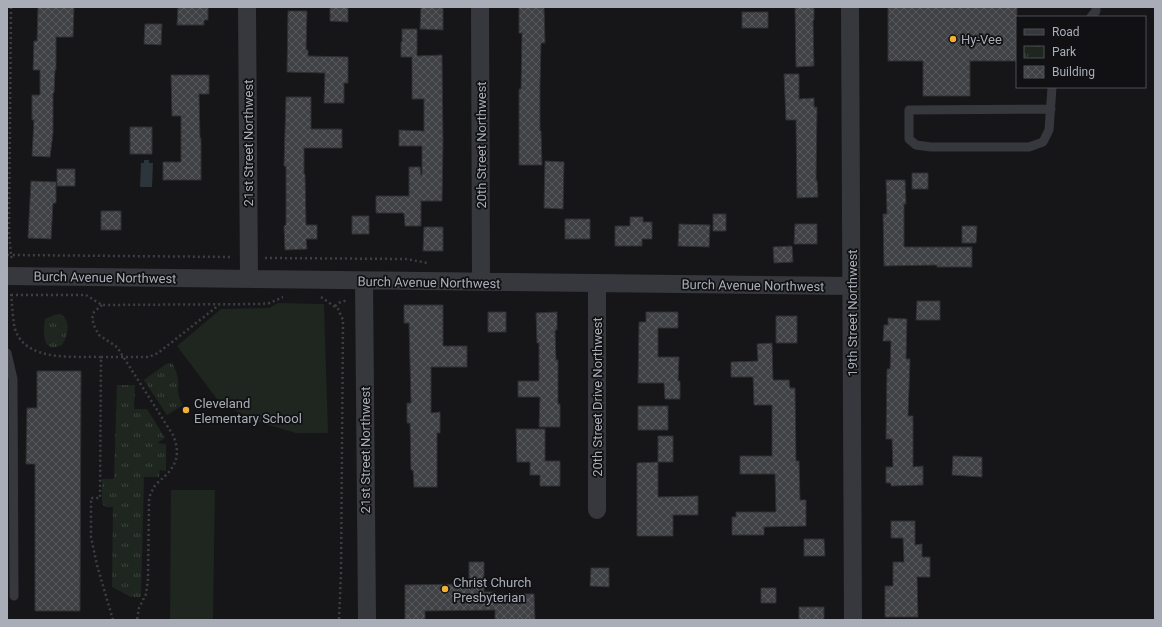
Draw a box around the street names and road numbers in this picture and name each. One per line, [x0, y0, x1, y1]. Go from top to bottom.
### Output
street label: 21st Street Northwest [241, 80, 256, 206]
street label: 20th Street Northwest [474, 81, 489, 209]
street label: 19th Street Northwest [845, 249, 860, 377]
street label: Burch Avenue Northwest [33, 269, 177, 286]
street label: Burch Avenue Northwest [357, 274, 501, 291]
street label: Burch Avenue Northwest [681, 277, 825, 294]
street label: 20th Street Drive Northwest [590, 317, 605, 477]
street label: 21st Street Northwest [358, 387, 373, 513]

